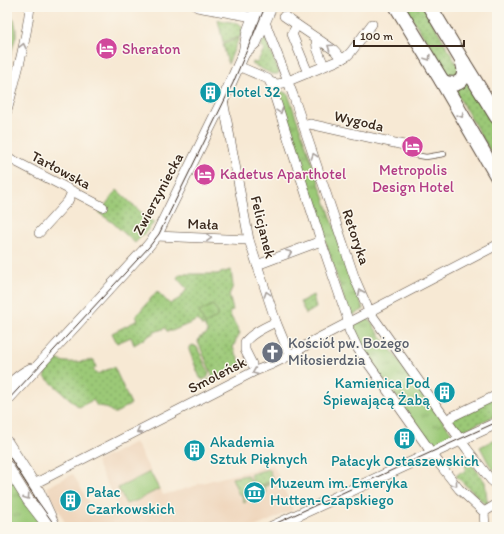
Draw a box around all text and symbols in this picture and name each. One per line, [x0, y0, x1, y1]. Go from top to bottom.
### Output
scale bar [354, 22, 464, 48]
text: 100 m [360, 29, 393, 43]
hotel icon: Sheraton [93, 36, 119, 62]
place label: Sheraton [122, 40, 181, 58]
one-way arrow [18, 43, 26, 49]
one-way arrow [327, 45, 334, 52]
one-way arrow [423, 54, 431, 61]
building icon: Hotel 32 [197, 79, 223, 105]
place label: Hotel 32 [226, 83, 281, 101]
street label: Wygoda [332, 107, 386, 136]
one-way arrow [275, 108, 284, 115]
one-way arrow [457, 111, 464, 118]
hotel icon: Metropolis Design Hotel [400, 134, 426, 160]
street label: Tarłowska [28, 147, 94, 193]
street label: Zwierzyniecka [129, 149, 187, 238]
one-way arrow [310, 152, 319, 159]
hotel icon: Kadetus Aparthotel [191, 161, 217, 187]
place label: Metropolis Design Hotel [372, 161, 455, 196]
place label: Kadetus Aparthotel [220, 165, 347, 183]
street label: Felicjanek [247, 194, 280, 261]
street label: Retoryka [338, 207, 374, 267]
street label: Mała [187, 214, 220, 234]
one-way arrow [206, 234, 212, 242]
one-way arrow [286, 250, 293, 258]
one-way arrow [357, 288, 365, 295]
one-way arrow [263, 290, 272, 297]
place label: Kościół pw. Bożego Miłosierdzia [288, 334, 409, 369]
church icon: Kościół pw. Bożego Miłosierdzia [259, 339, 285, 365]
street label: Smoleńsk [185, 353, 249, 397]
one-way arrow [251, 367, 258, 375]
place label: Kamienica Pod Śpiewającą Żabą [323, 374, 431, 409]
building icon: Kamienica Pod Śpiewającą Żabą [432, 379, 458, 405]
building icon: Pałacyk Ostaszewskich [392, 425, 418, 451]
one-way arrow [136, 426, 143, 433]
place label: Akademia Sztuk Pięknych [210, 433, 308, 468]
building icon: Akademia Sztuk Pięknych [181, 438, 207, 464]
place label: Pałacyk Ostaszewskich [331, 452, 479, 470]
place label: Muzeum im. Emeryka Hutten-Czapskiego [270, 474, 408, 509]
museum icon: Muzeum im. Emeryka Hutten-Czapskiego [241, 479, 267, 505]
one-way arrow [451, 480, 458, 487]
place label: Pałac Czarkowskich [86, 483, 175, 518]
building icon: Pałac Czarkowskich [58, 488, 84, 514]
one-way arrow [22, 493, 29, 500]

